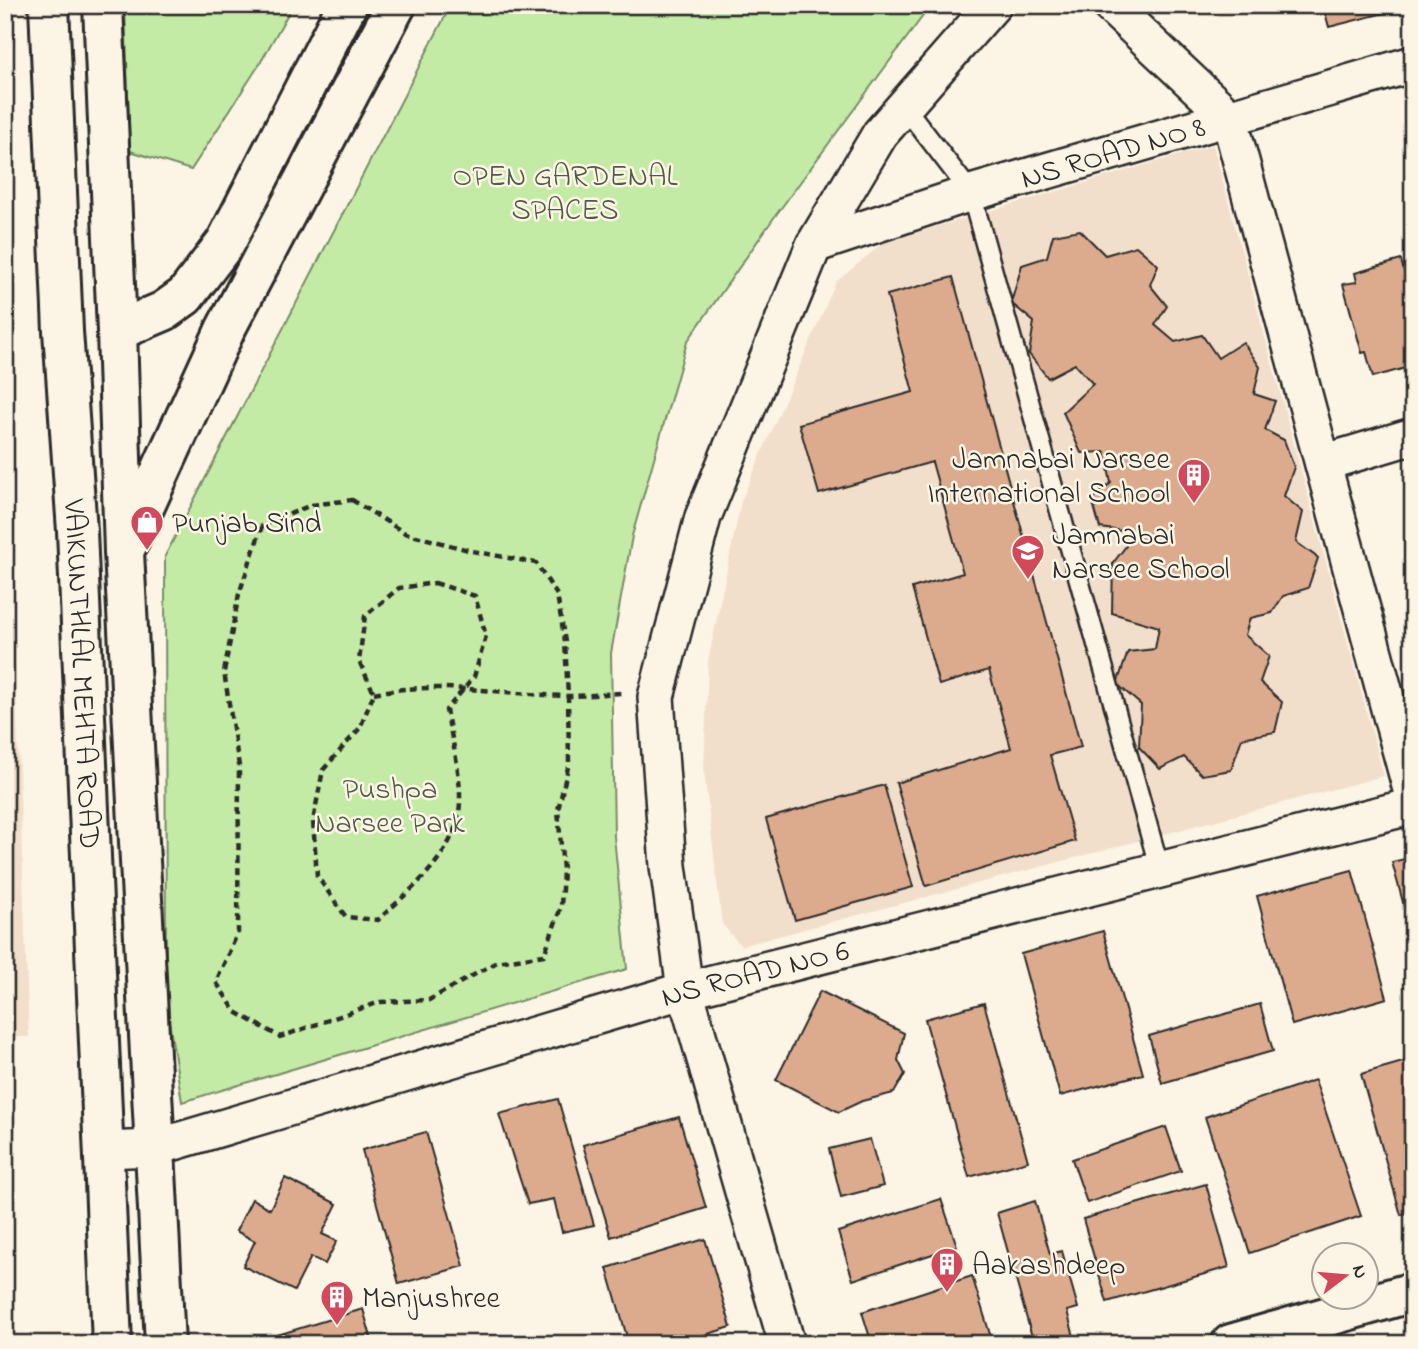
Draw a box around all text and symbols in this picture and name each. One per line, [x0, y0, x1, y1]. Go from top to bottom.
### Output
street label: NS ROAD NO 8 [1016, 107, 1211, 202]
park label: OPEN GARDENAL SPACES [452, 156, 678, 234]
place label: Jamnabai Narsee International School [928, 439, 1171, 517]
building icon: Jamnabai Narsee International School [1175, 456, 1213, 505]
street label: VAIKUNTHLAL MEHTA ROAD [50, 497, 110, 850]
shop icon: Punjab Sind [128, 503, 166, 552]
place label: Punjab Sind [172, 503, 321, 547]
place label: Jamnabai Narsee School [1052, 515, 1230, 593]
school or university icon: Jamnabai Narsee School [1009, 532, 1047, 581]
park label: Pushpa Narsee Park [315, 769, 466, 847]
street label: NS ROAD NO 6 [656, 930, 854, 1021]
north arrow [1310, 1240, 1380, 1310]
building icon: Aakashdeep [928, 1245, 966, 1294]
place label: Aakashdeep [972, 1245, 1126, 1289]
text: N [1344, 1262, 1374, 1282]
building icon: Manjushree [318, 1278, 356, 1327]
place label: Manjushree [362, 1278, 501, 1322]

